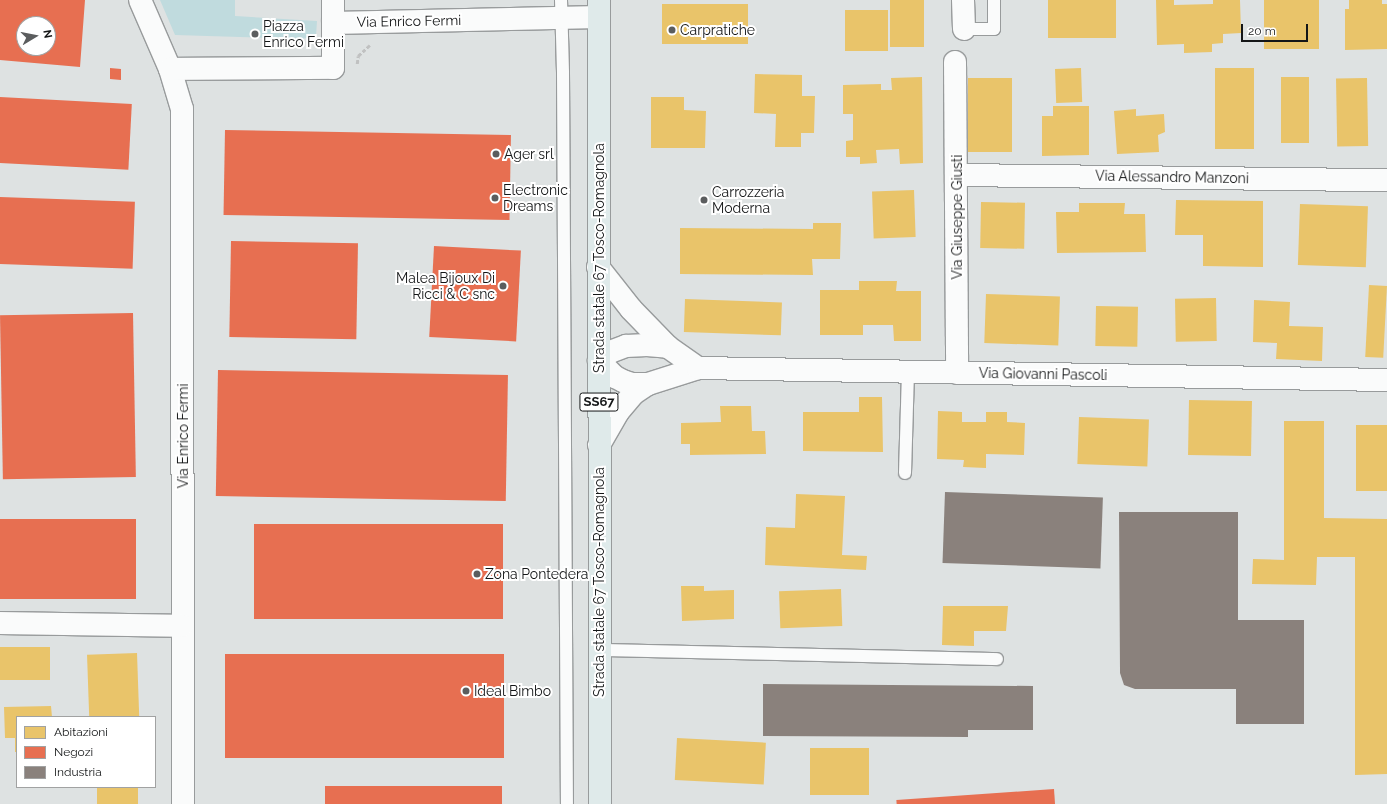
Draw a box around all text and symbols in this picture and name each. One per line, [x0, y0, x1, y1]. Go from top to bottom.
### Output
street label: Via Enrico Fermi [357, 12, 461, 30]
north arrow [16, 16, 56, 56]
scale bar [1243, 16, 1310, 42]
place label: Piazza Enrico Fermi [263, 18, 344, 50]
place label: Carpratiche [680, 22, 755, 38]
text: 20 m [1248, 24, 1276, 38]
marker: Carpratiche [667, 25, 677, 35]
text: N [40, 29, 54, 39]
marker: Piazza Enrico Fermi [250, 29, 260, 39]
street label: Strada statale 67 Tosco-Romagnola [591, 143, 607, 373]
place label: Ager srl [504, 146, 554, 162]
marker: Ager srl [491, 149, 501, 159]
street label: Via Giuseppe Giusti [949, 154, 965, 280]
street label: Via Alessandro Manzoni [1095, 167, 1249, 187]
place label: Electronic Dreams [503, 182, 568, 214]
place label: Carrozzeria Moderna [712, 184, 784, 216]
marker: Electronic Dreams [490, 193, 500, 203]
marker: Carrozzeria Moderna [699, 195, 709, 205]
place label: Malea Bijoux Di Ricci & C snc [396, 270, 495, 302]
marker: Malea Bijoux Di Ricci & C snc [498, 281, 508, 291]
street label: Via Giovanni Pascoli [979, 364, 1107, 384]
street label: Via Enrico Fermi [175, 384, 191, 488]
road number: SS67 [579, 391, 619, 413]
street label: Strada statale 67 Tosco-Romagnola [591, 467, 607, 697]
place label: Zona Pontedera [485, 566, 588, 582]
marker: Zona Pontedera [472, 569, 482, 579]
place label: Ideal Bimbo [474, 683, 552, 699]
marker: Ideal Bimbo [461, 686, 471, 696]
legend [16, 716, 156, 788]
text: Abitazioni [54, 725, 108, 739]
text: Negozi [54, 745, 93, 759]
text: Industria [54, 765, 102, 779]

